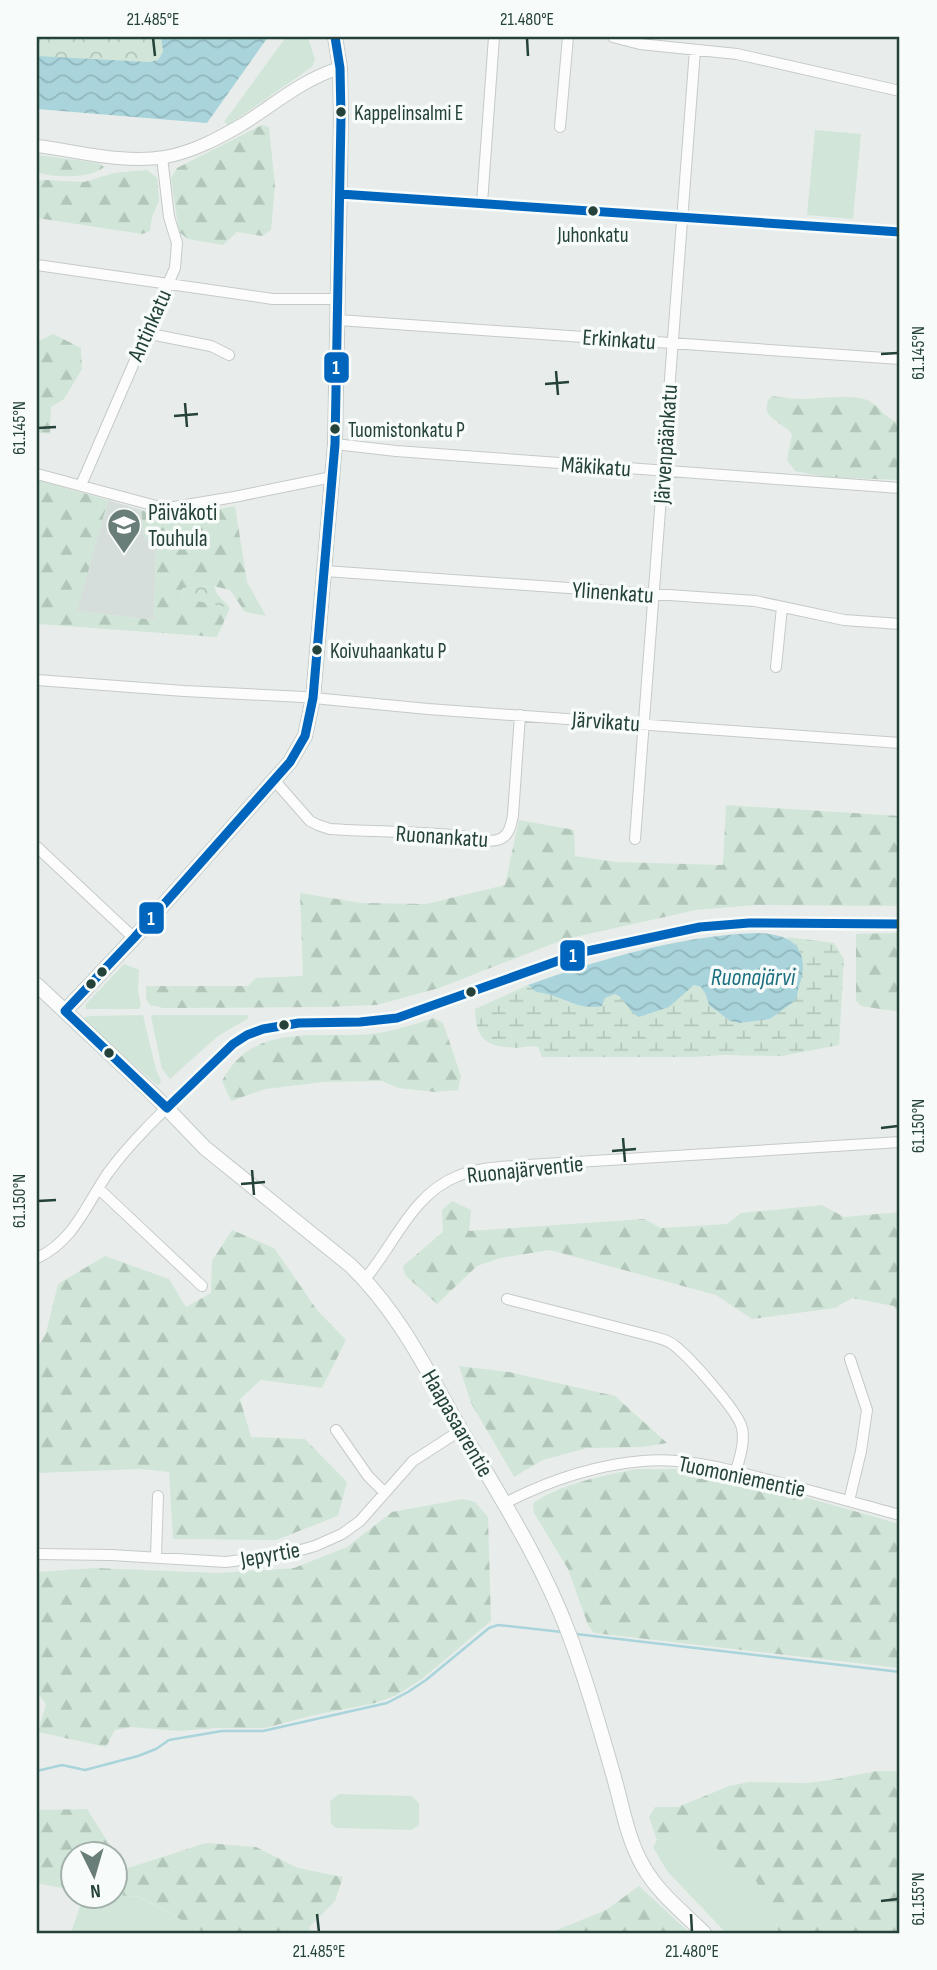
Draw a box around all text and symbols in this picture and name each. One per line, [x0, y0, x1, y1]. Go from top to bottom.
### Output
text: 21.485°E [126, 9, 180, 30]
text: 21.480°E [500, 9, 554, 30]
place label: Kappelinsalmi E [354, 101, 463, 126]
marker: Kappelinsalmi E [334, 105, 348, 119]
marker: Juhonkatu [586, 204, 600, 218]
place label: Juhonkatu [556, 223, 629, 248]
street label: Antinkatu [121, 285, 178, 367]
street label: Erkinkatu [581, 323, 656, 357]
text: 61.145°N [908, 326, 929, 380]
line badge: 1 [323, 351, 350, 384]
text: 1 [332, 357, 340, 380]
street label: Järvenpäänkatu [648, 383, 684, 506]
text: 61.145°N [9, 401, 30, 455]
place label: Tuomistonkatu P [348, 418, 465, 443]
marker: Tuomistonkatu P [328, 422, 342, 436]
street label: Mäkikatu [560, 451, 632, 483]
place label: Päiväkoti Touhula [148, 499, 217, 553]
school or university icon: Päiväkoti Touhula [105, 506, 143, 555]
street label: Ylinenkatu [571, 576, 655, 610]
place label: Koivuhaankatu P [330, 639, 446, 664]
marker: Koivuhaankatu P [310, 643, 324, 657]
street label: Järvikatu [570, 706, 641, 738]
street label: Ruonankatu [395, 820, 489, 854]
line badge: 1 [138, 901, 165, 935]
text: 1 [147, 908, 155, 931]
line badge: 1 [559, 939, 586, 972]
text: 1 [569, 945, 577, 968]
water label: Ruonajärvi [711, 963, 796, 992]
unlabelled marker [95, 965, 109, 979]
unlabelled marker [84, 977, 98, 991]
unlabelled marker [464, 985, 478, 999]
unlabelled marker [277, 1018, 291, 1032]
unlabelled marker [102, 1046, 116, 1060]
text: 61.150°N [908, 1099, 929, 1153]
street label: Ruonajärventie [466, 1150, 585, 1190]
text: 61.150°N [9, 1174, 30, 1228]
street label: Haapasaarentie [415, 1365, 499, 1482]
street label: Tuomoniementie [676, 1450, 808, 1504]
street label: Jepyrtie [237, 1536, 302, 1574]
north arrow [60, 1840, 130, 1910]
text: 61.155°N [908, 1872, 929, 1926]
text: N [89, 1879, 101, 1902]
text: 21.485°E [292, 1941, 346, 1962]
text: 21.480°E [665, 1941, 719, 1962]

